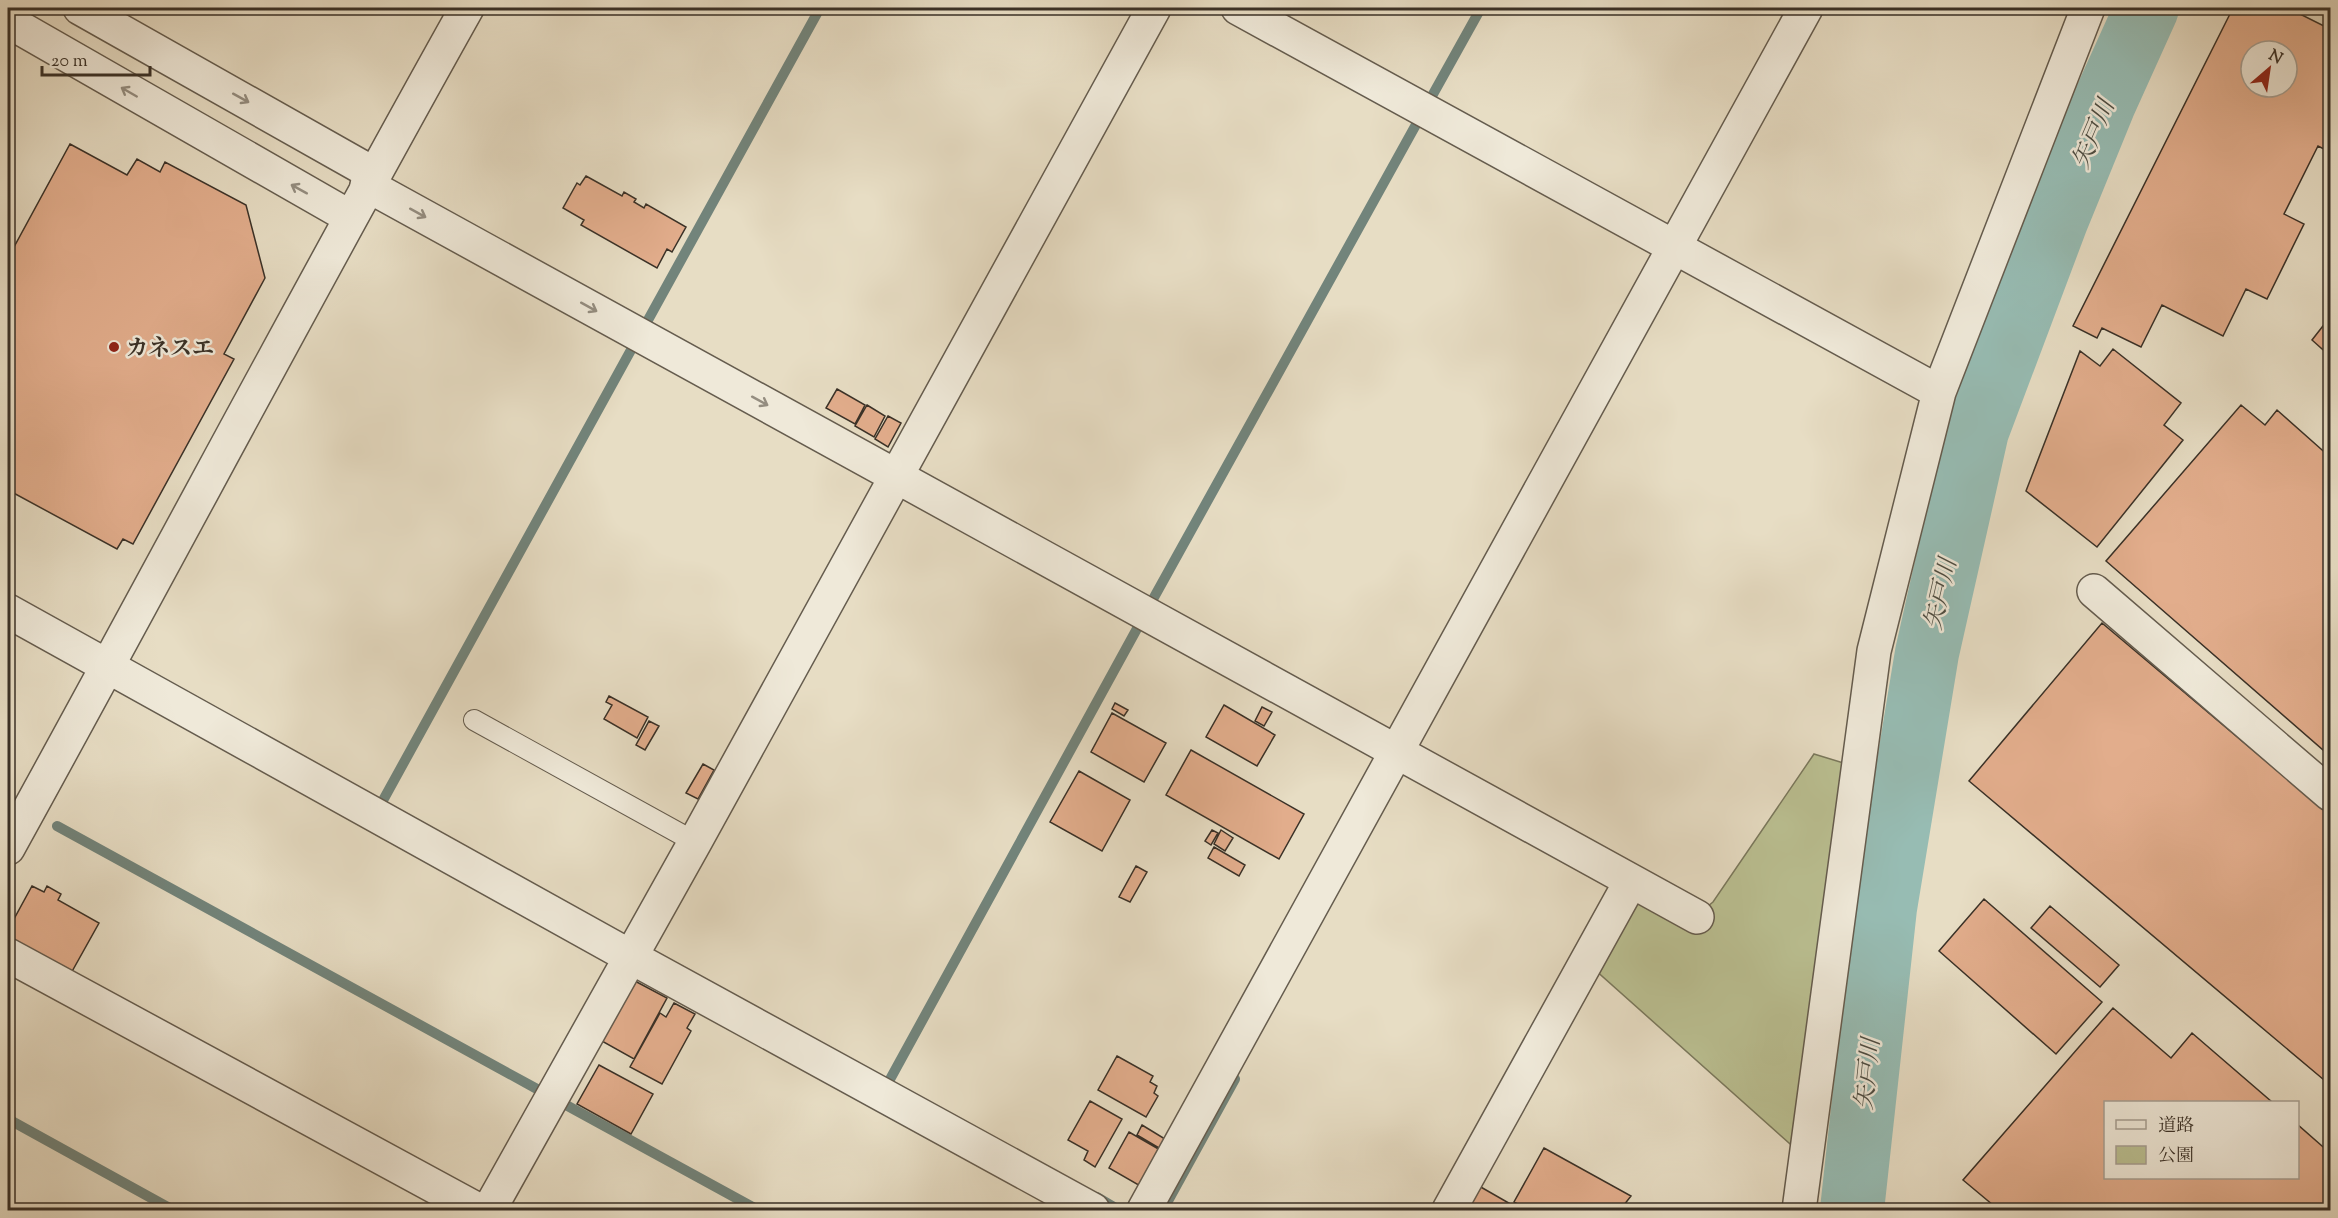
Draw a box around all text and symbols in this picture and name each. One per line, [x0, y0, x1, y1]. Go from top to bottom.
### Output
scale bar [42, 39, 150, 77]
north arrow [2239, 39, 2299, 99]
text: N [2264, 45, 2286, 71]
text: 20 m [51, 49, 88, 75]
one-way arrow [121, 86, 139, 97]
one-way arrow [232, 92, 249, 104]
water label: 矢戸川 [2065, 92, 2126, 175]
one-way arrow [291, 183, 308, 195]
one-way arrow [409, 208, 427, 219]
one-way arrow [580, 302, 598, 313]
place label: カネスエ [126, 334, 214, 366]
marker: カネスエ [107, 340, 121, 354]
one-way arrow [751, 396, 769, 407]
water label: 矢戸川 [1917, 553, 1967, 633]
water label: 矢戸川 [1848, 1034, 1890, 1112]
legend [2104, 1101, 2299, 1179]
text: 道路 [2158, 1114, 2194, 1140]
text: 公園 [2158, 1144, 2194, 1170]

